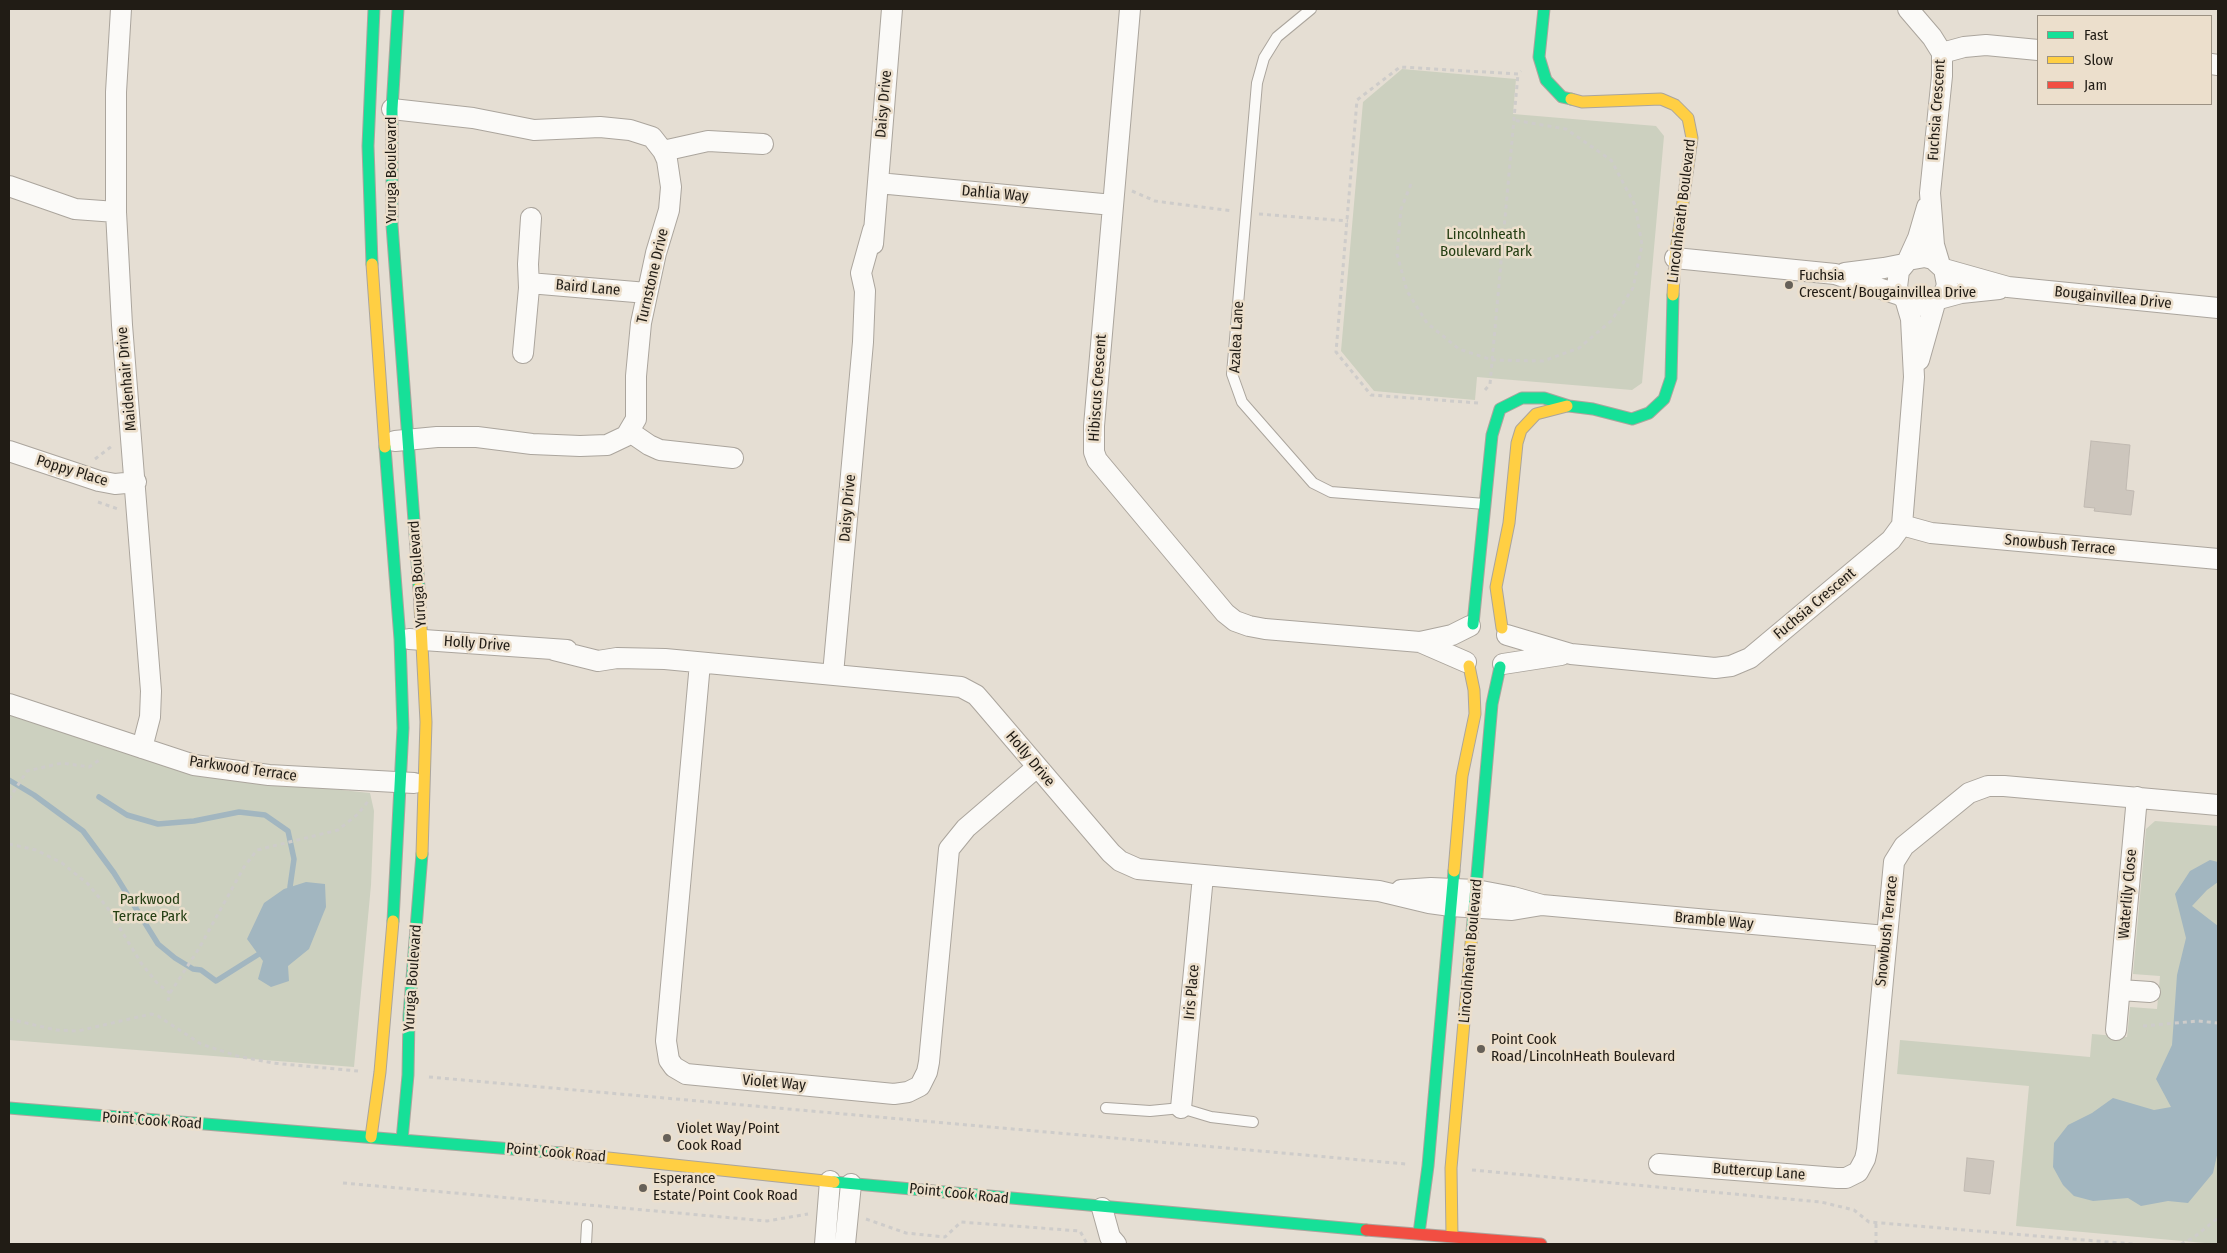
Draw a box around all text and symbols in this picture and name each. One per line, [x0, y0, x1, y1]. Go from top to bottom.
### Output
legend [2037, 15, 2212, 105]
text: Fast [2084, 26, 2108, 44]
text: Slow [2084, 51, 2113, 69]
street label: Fuchsia Crescent [1924, 59, 1950, 161]
street label: Daisy Drive [872, 69, 896, 139]
text: Jam [2084, 76, 2107, 94]
street label: Yuruga Boulevard [383, 116, 401, 224]
street label: Lincolnheath Boulevard [1664, 138, 1700, 284]
street label: Dahlia Way [961, 182, 1029, 206]
park label: Lincolnheath Boulevard Park [1440, 226, 1532, 261]
street label: Turnstone Drive [633, 227, 673, 325]
place label: Fuchsia Crescent/Bougainvillea Drive [1799, 267, 1976, 302]
street label: Baird Lane [555, 276, 621, 300]
marker: Fuchsia Crescent/Bougainvillea Drive [1783, 279, 1795, 291]
street label: Bougainvillea Drive [2053, 283, 2173, 313]
street label: Azalea Lane [1226, 301, 1248, 373]
street label: Maidenhair Drive [113, 326, 141, 432]
street label: Hibiscus Crescent [1085, 334, 1111, 442]
street label: Poppy Place [34, 452, 110, 490]
street label: Daisy Drive [836, 473, 860, 543]
street label: Yuruga Boulevard [405, 520, 431, 628]
street label: Snowbush Terrace [2004, 531, 2116, 559]
street label: Fuchsia Crescent [1770, 564, 1860, 644]
street label: Holly Drive [443, 633, 511, 655]
street label: Holly Drive [1002, 728, 1058, 790]
street label: Parkwood Terrace [188, 753, 298, 785]
street label: Waterlily Close [2115, 848, 2141, 940]
street label: Snowbush Terrace [1872, 875, 1902, 987]
street label: Lincolnheath Boulevard [1456, 878, 1486, 1024]
park label: Parkwood Terrace Park [113, 891, 187, 926]
street label: Bramble Way [1674, 909, 1754, 933]
street label: Yuruga Boulevard [400, 924, 426, 1032]
street label: Iris Place [1181, 964, 1203, 1020]
place label: Point Cook Road/LincolnHeath Boulevard [1491, 1031, 1675, 1066]
marker: Point Cook Road/LincolnHeath Boulevard [1475, 1043, 1487, 1055]
street label: Violet Way [742, 1071, 806, 1095]
street label: Point Cook Road [101, 1109, 203, 1133]
place label: Violet Way/Point Cook Road [677, 1120, 780, 1155]
marker: Violet Way/Point Cook Road [661, 1132, 673, 1144]
street label: Point Cook Road [505, 1140, 607, 1166]
street label: Buttercup Lane [1712, 1160, 1806, 1184]
place label: Esperance Estate/Point Cook Road [653, 1170, 798, 1205]
street label: Point Cook Road [908, 1180, 1010, 1208]
marker: Esperance Estate/Point Cook Road [637, 1182, 649, 1194]

